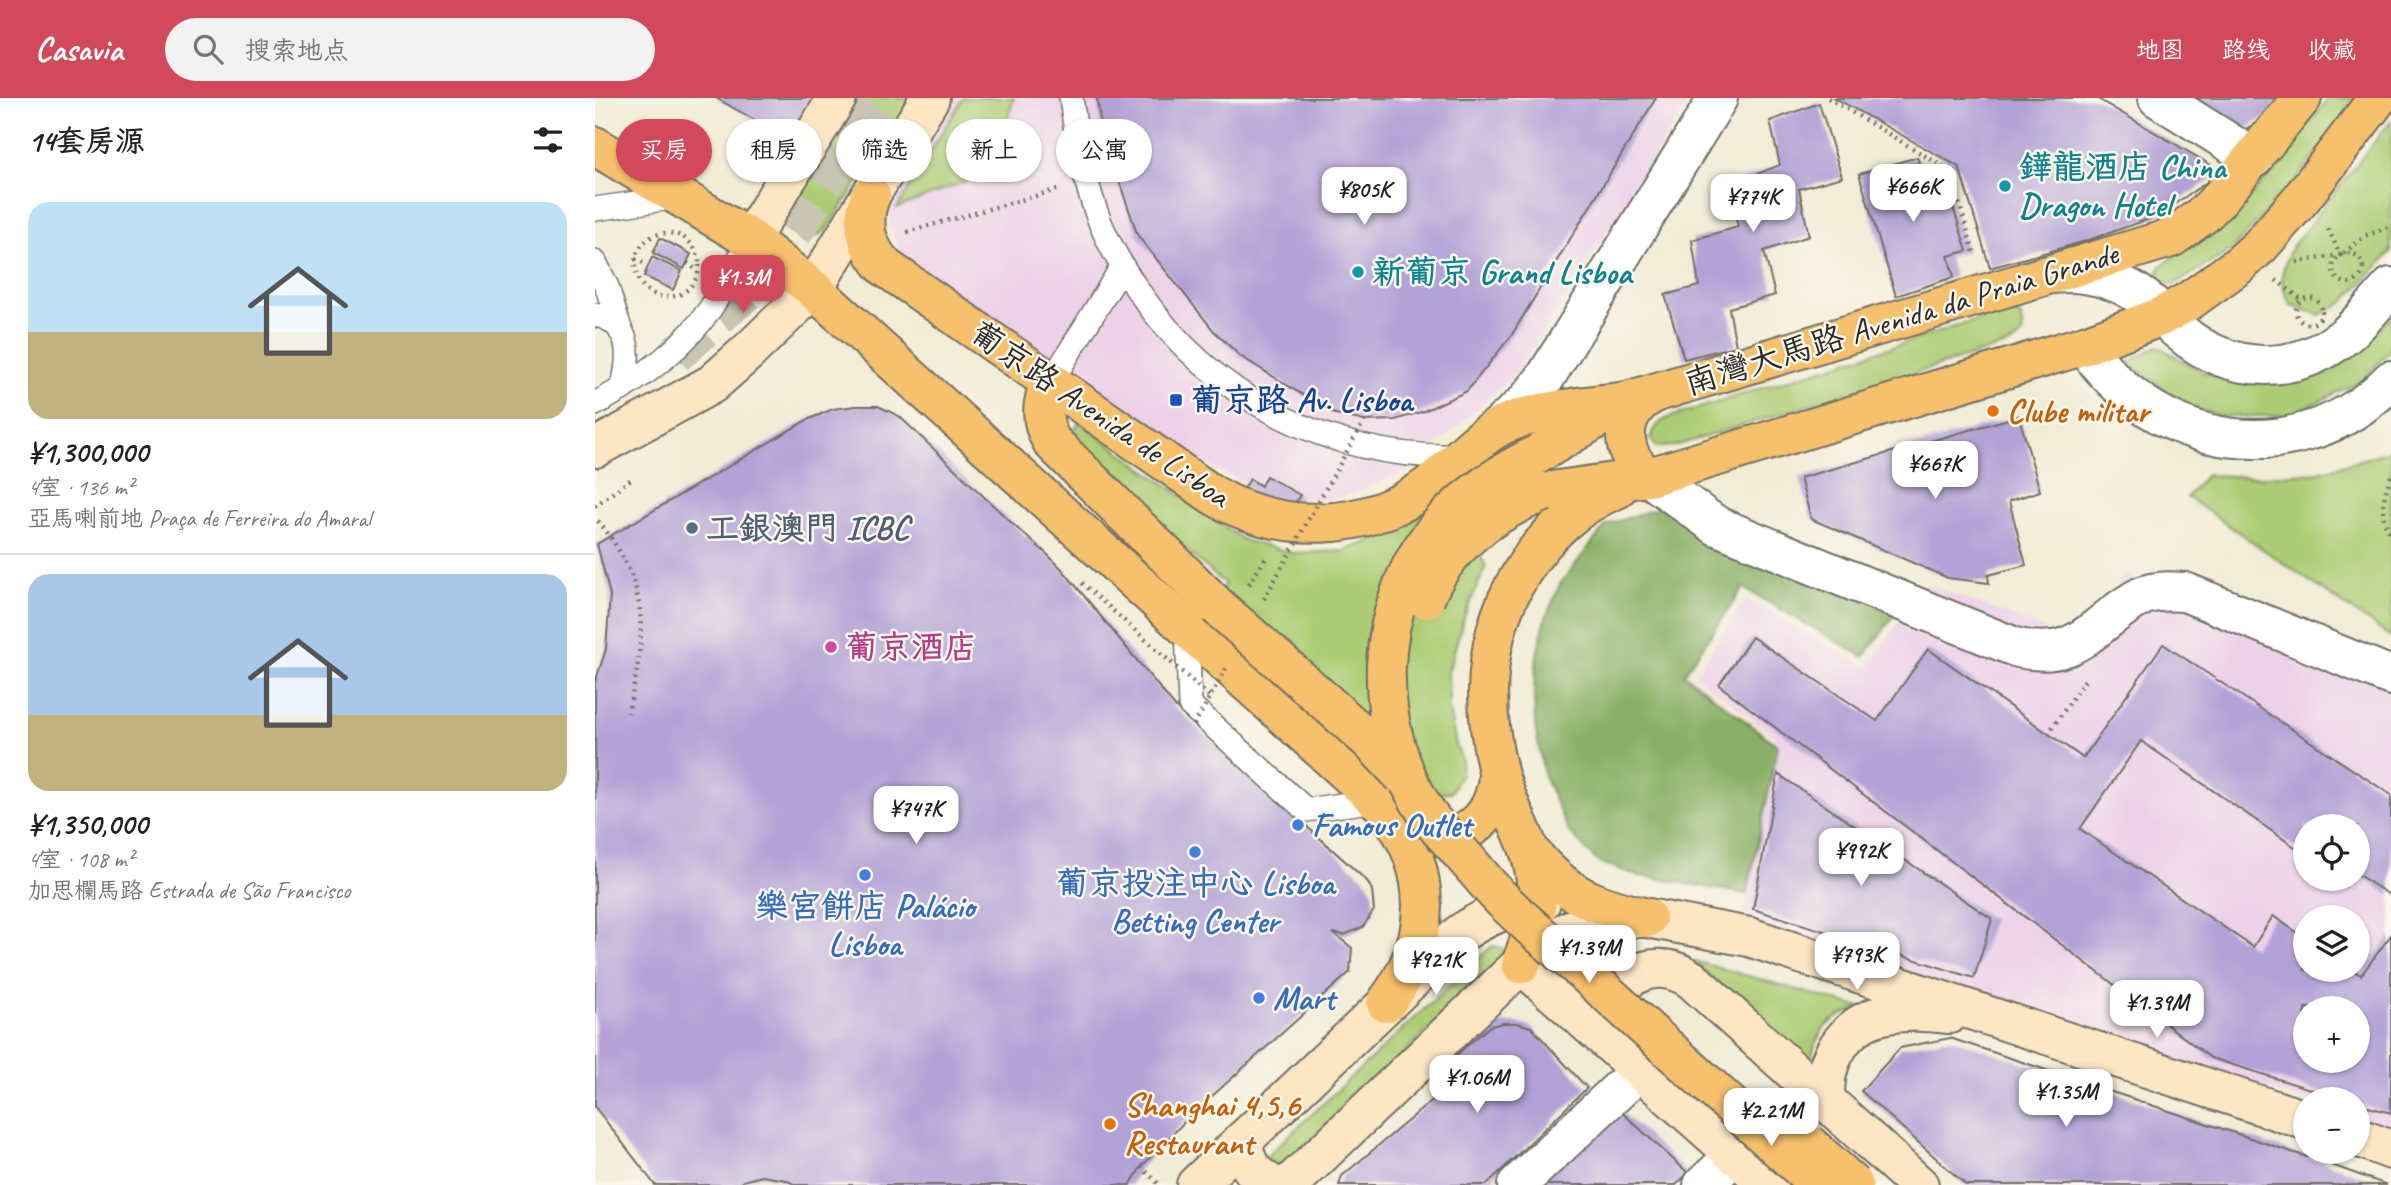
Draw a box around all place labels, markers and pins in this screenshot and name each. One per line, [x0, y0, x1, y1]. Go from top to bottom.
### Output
place label: 鏵龍酒店 China Dragon Hotel [2019, 146, 2228, 226]
pin: ¥666K [1864, 164, 1962, 224]
pin: ¥805K [1315, 167, 1413, 227]
pin: ¥774K [1704, 174, 1802, 234]
marker: 鏵龍酒店 China Dragon Hotel [1997, 178, 2013, 194]
place label: 新葡京 Grand Lisboa [1372, 251, 1634, 293]
pin: ¥1.3M [694, 256, 792, 315]
marker: 新葡京 Grand Lisboa [1350, 264, 1366, 280]
place label: 葡京路 Av. Lisboa [1190, 379, 1415, 421]
place label: Clube militar [2007, 390, 2152, 432]
marker: 葡京路 Av. Lisboa [1168, 392, 1184, 408]
marker: Clube militar [1985, 403, 2001, 419]
pin: ¥667K [1886, 442, 1984, 501]
place label: 工銀澳門 ICBC [706, 507, 913, 549]
marker: 工銀澳門 ICBC [684, 520, 700, 536]
place label: 葡京酒店 [845, 626, 977, 668]
marker: 葡京酒店 [823, 639, 839, 655]
pin: ¥747K [867, 786, 965, 846]
place label: Famous Outlet [1312, 804, 1475, 846]
marker: Famous Outlet [1290, 817, 1306, 833]
pin: ¥992K [1812, 828, 1910, 888]
marker: 葡京投注中心 Lisboa Betting Center [1187, 844, 1203, 860]
place label: 葡京投注中心 Lisboa Betting Center [1056, 862, 1338, 942]
marker: 樂宮餅店 Palácio Lisboa [857, 867, 873, 883]
place label: 樂宮餅店 Palácio Lisboa [755, 885, 978, 965]
pin: ¥1.39M [1532, 926, 1646, 985]
pin: ¥793K [1808, 932, 1906, 992]
pin: ¥921K [1387, 937, 1485, 997]
place label: Mart [1273, 977, 1339, 1019]
pin: ¥1.39M [2100, 981, 2214, 1040]
marker: Mart [1251, 990, 1267, 1006]
pin: ¥1.06M [1420, 1056, 1534, 1115]
pin: ¥1.35M [2009, 1070, 2123, 1129]
place label: Shanghai 4,5,6 Restaurant [1124, 1084, 1302, 1164]
pin: ¥2.21M [1714, 1088, 1828, 1148]
marker: Shanghai 4,5,6 Restaurant [1102, 1116, 1118, 1132]

